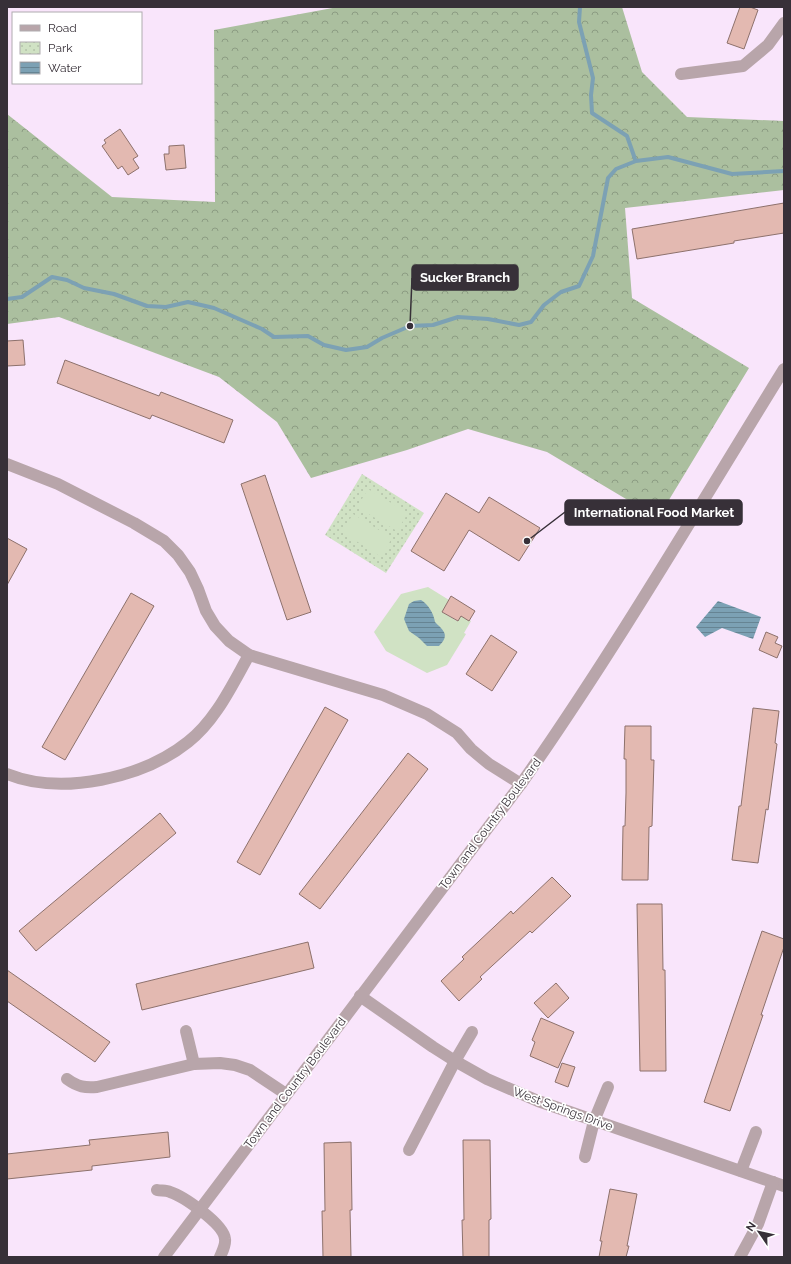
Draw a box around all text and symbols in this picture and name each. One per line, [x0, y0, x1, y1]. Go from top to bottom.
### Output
legend [12, 12, 142, 84]
text: Road [48, 21, 77, 35]
text: Park [48, 41, 73, 55]
text: Water [48, 61, 82, 75]
callout: Sucker Branch [412, 265, 518, 290]
text: Sucker Branch [420, 270, 510, 285]
callout: International Food Market [565, 500, 742, 525]
text: International Food Market [574, 505, 734, 520]
street label: Town and Country Boulevard [436, 756, 544, 892]
street label: Town and Country Boulevard [241, 1015, 349, 1151]
street label: West Springs Drive [511, 1084, 615, 1134]
north arrow [739, 1212, 779, 1252]
text: N [743, 1220, 759, 1234]

